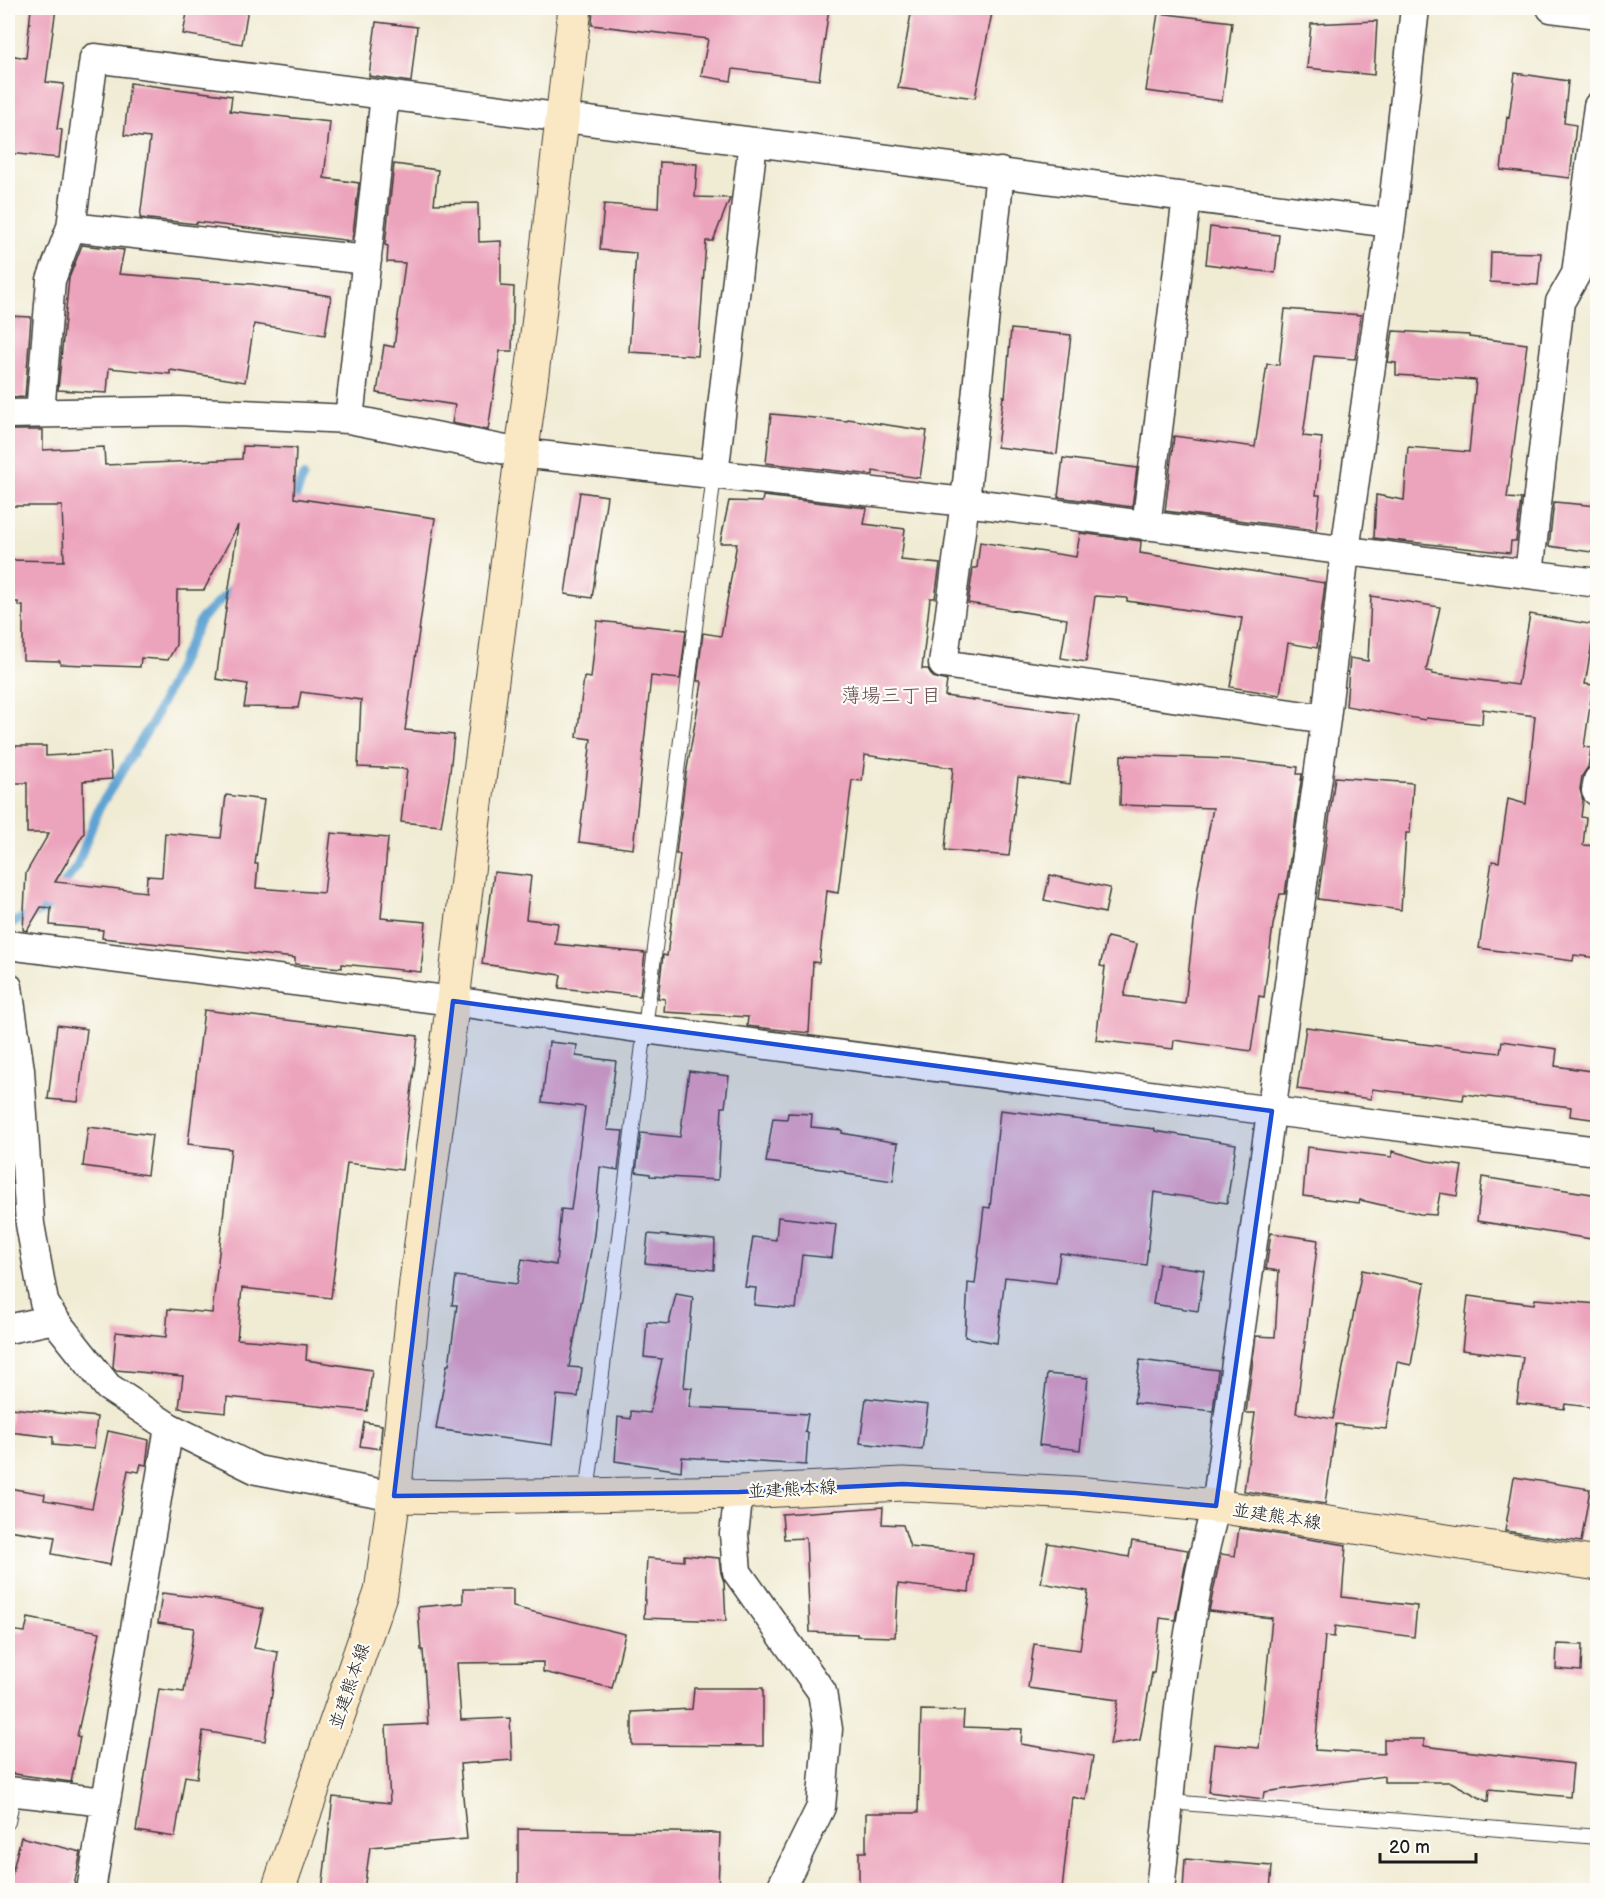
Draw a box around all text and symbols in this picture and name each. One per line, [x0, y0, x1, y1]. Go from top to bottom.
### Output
district label: 薄場三丁目 [841, 684, 941, 708]
street label: 並建熊本線 [747, 1477, 838, 1502]
street label: 並建熊本線 [1231, 1499, 1323, 1534]
street label: 並建熊本線 [325, 1640, 374, 1732]
scale bar [1380, 1826, 1476, 1864]
text: 20 m [1389, 1837, 1430, 1858]

